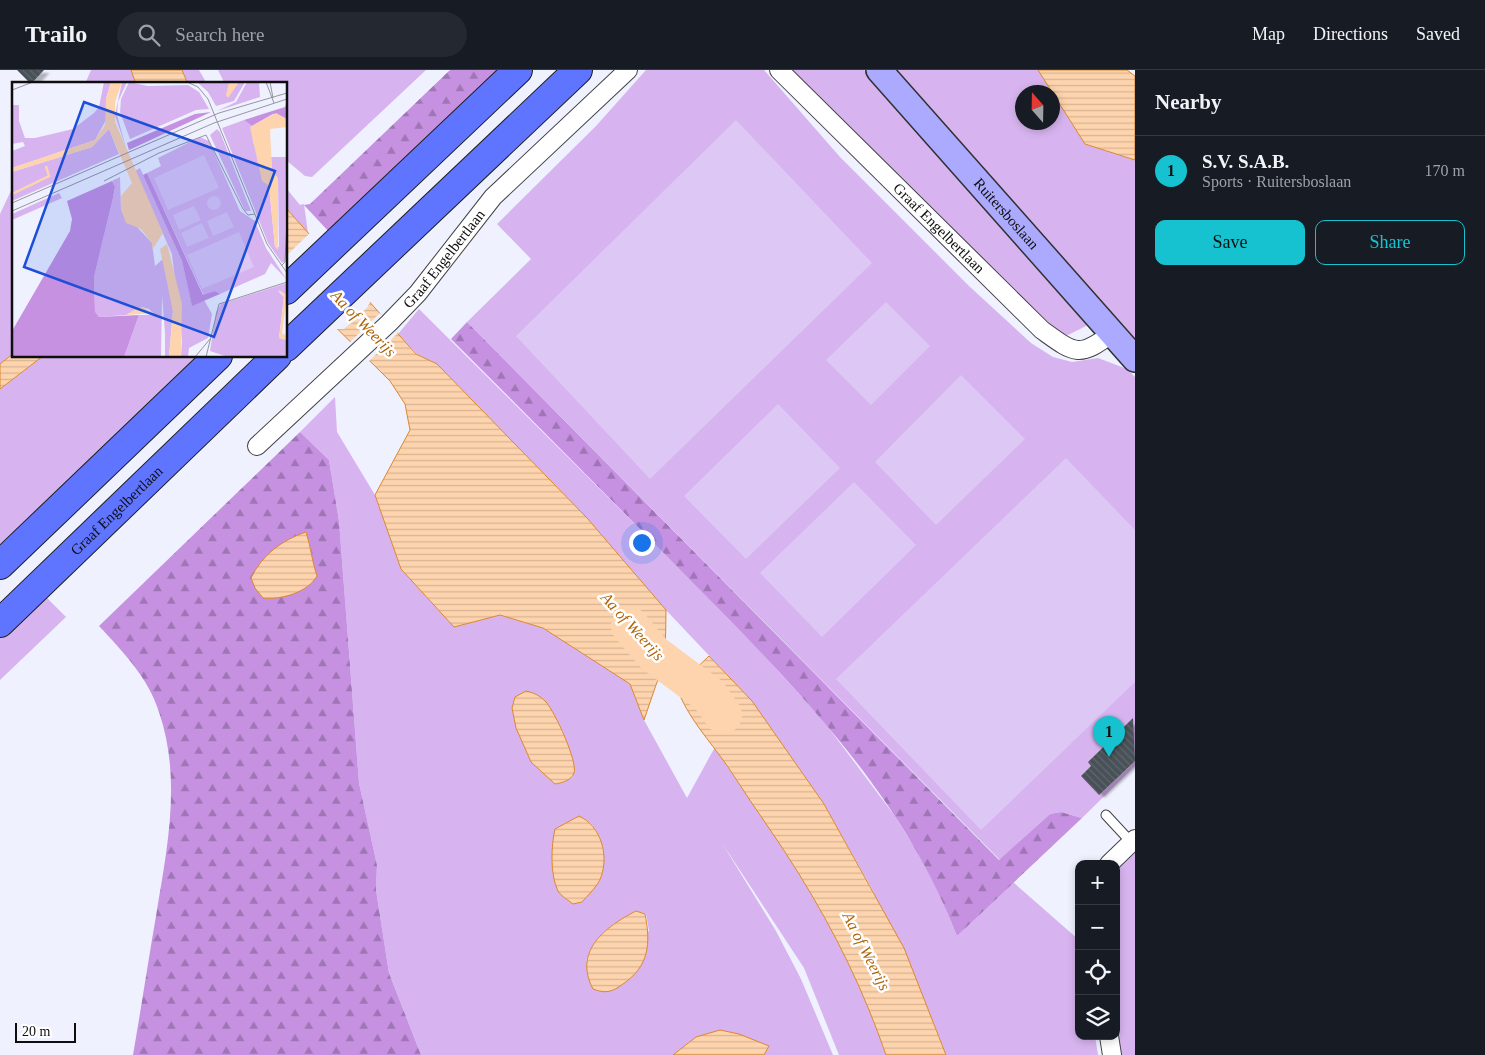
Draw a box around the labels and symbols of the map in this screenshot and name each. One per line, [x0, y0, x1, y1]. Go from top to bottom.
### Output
inset map [12, 82, 288, 358]
north arrow [1015, 85, 1060, 130]
street label: Ruitersboslaan [971, 175, 1042, 253]
street label: Graaf Engelbertlaan [890, 180, 988, 277]
street label: Graaf Engelbertlaan [400, 206, 488, 311]
water label: Aa of Weerijs [326, 286, 399, 361]
street label: Graaf Engelbertlaan [67, 462, 166, 558]
your location [629, 530, 655, 556]
water label: Aa of Weerijs [596, 588, 668, 665]
pin: 1 [1093, 716, 1125, 757]
water label: Aa of Weerijs [838, 908, 894, 994]
scale bar [15, 1020, 76, 1043]

